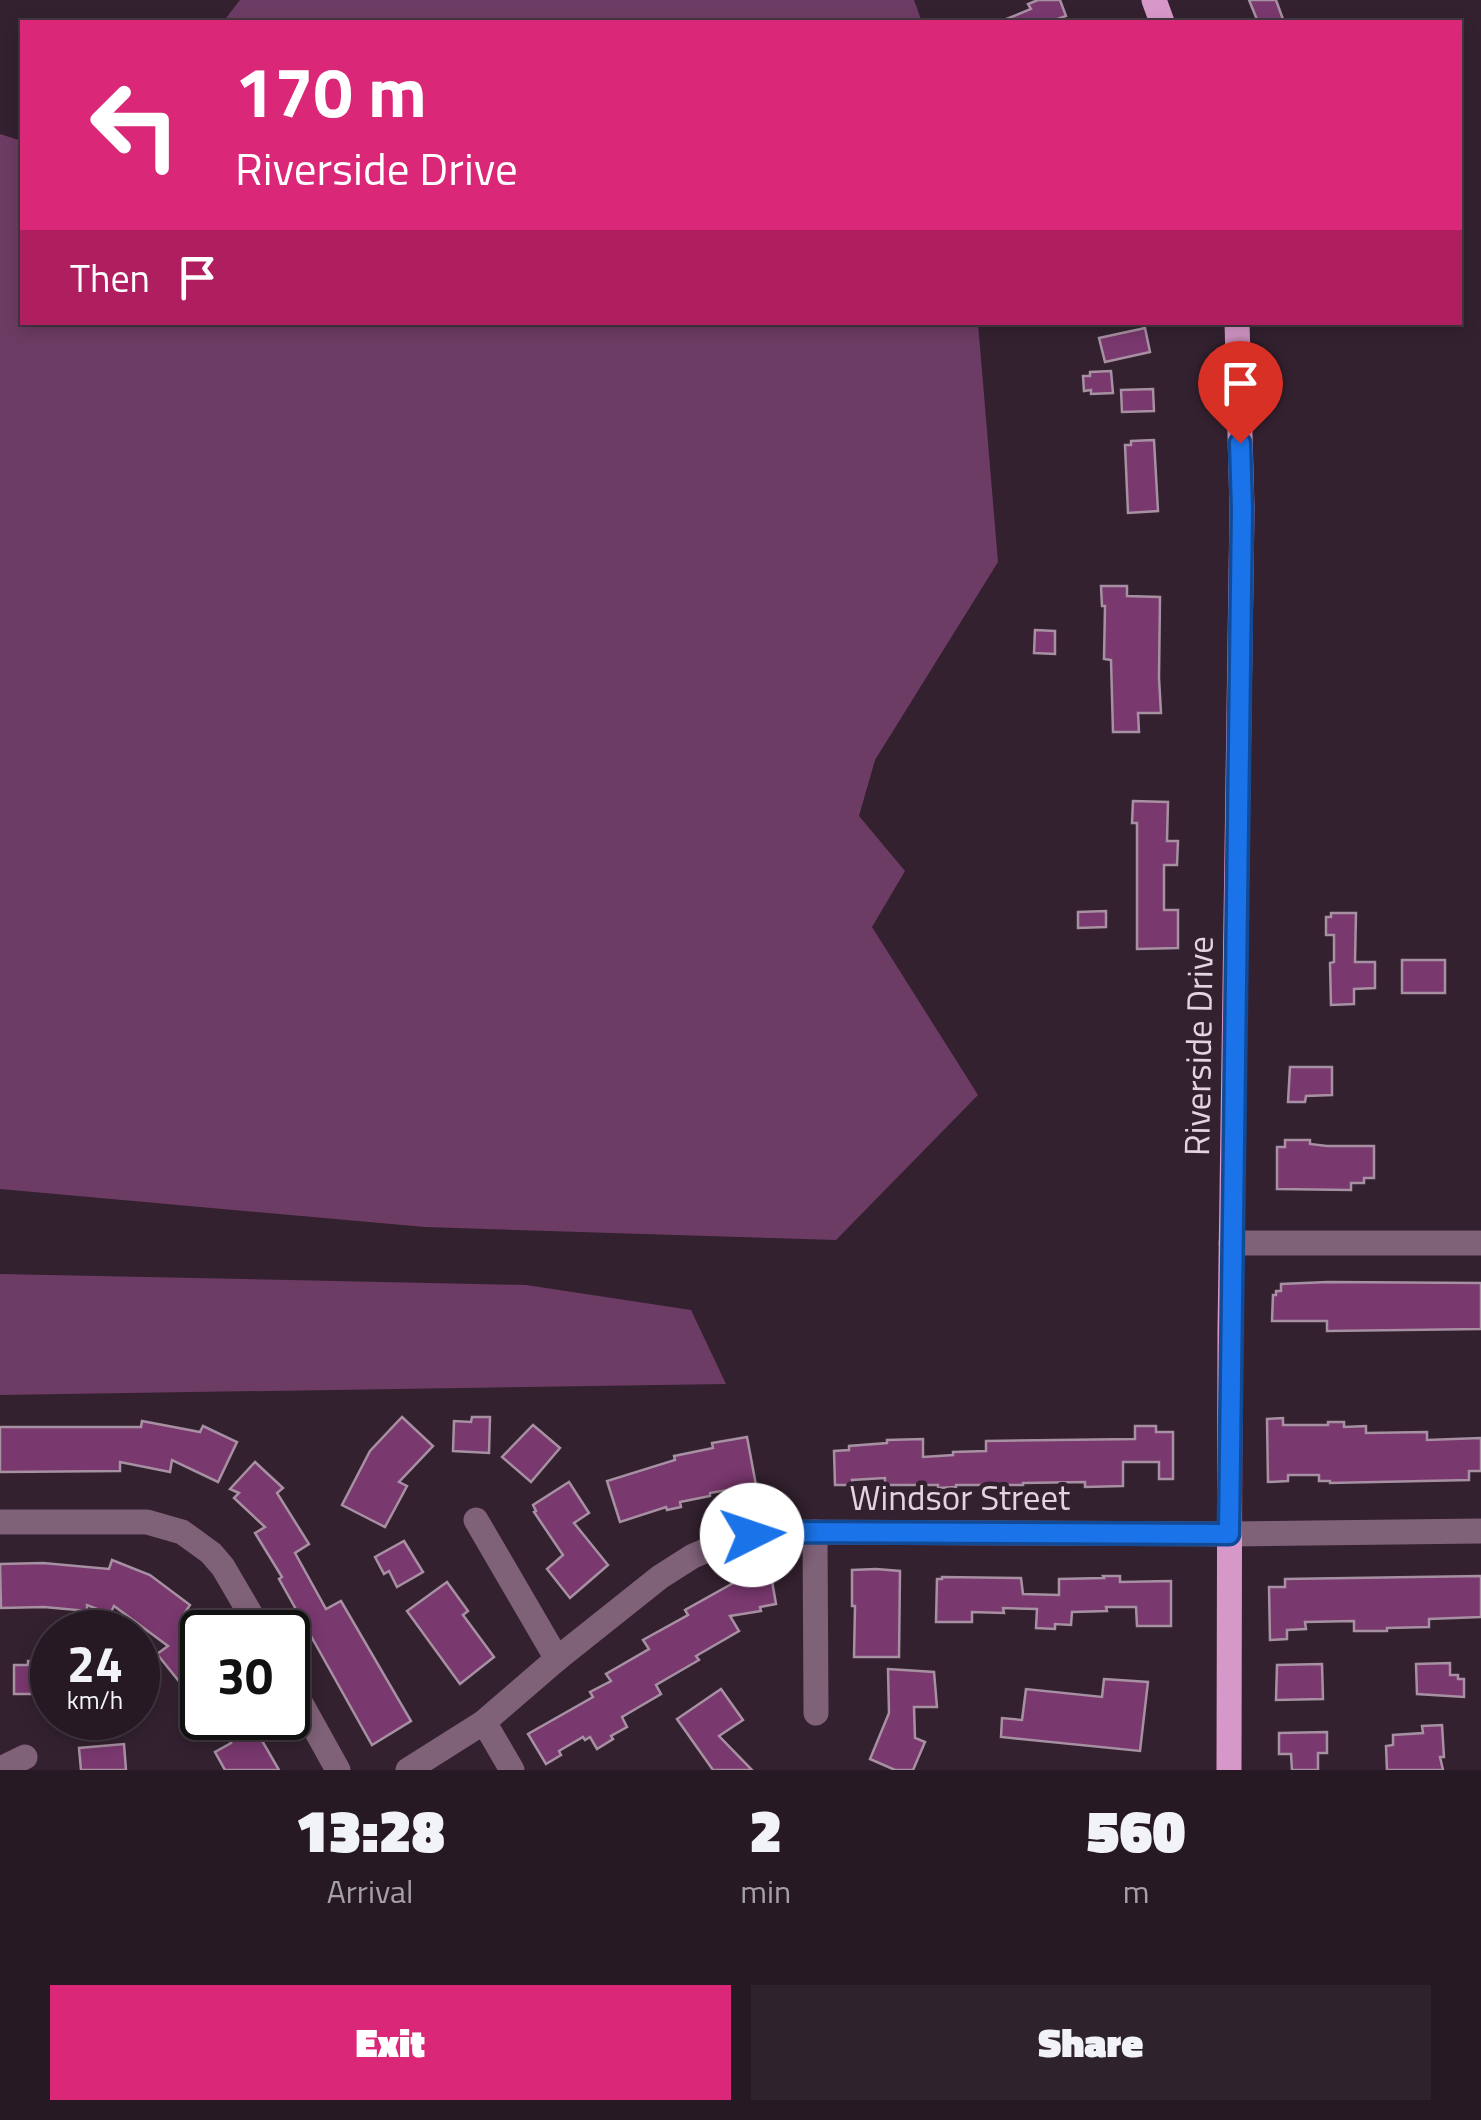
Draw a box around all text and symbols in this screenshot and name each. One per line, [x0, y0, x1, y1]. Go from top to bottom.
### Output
text: 170 m [235, 38, 427, 144]
icon: left [70, 60, 200, 190]
text: Riverside Drive [235, 134, 518, 202]
text: Then [70, 249, 150, 307]
icon: arrive [170, 250, 225, 305]
pin [1198, 341, 1283, 444]
icon: arrive [1213, 356, 1268, 411]
street label: Riverside Drive [1169, 936, 1227, 1156]
street label: Windsor Street [850, 1470, 1070, 1524]
position arrow [700, 1483, 804, 1587]
speed limit sign: 30 [180, 1610, 310, 1740]
text: 24 [67, 1625, 123, 1701]
text: km/h [67, 1681, 123, 1719]
text: 13:28 [295, 1784, 445, 1875]
text: 2 [749, 1784, 782, 1875]
text: 560 [1087, 1784, 1186, 1875]
text: Arrival [327, 1867, 413, 1915]
text: min [740, 1867, 791, 1915]
text: m [1123, 1867, 1149, 1915]
button: Exit [50, 1985, 731, 2100]
button: Share [751, 1985, 1431, 2100]

